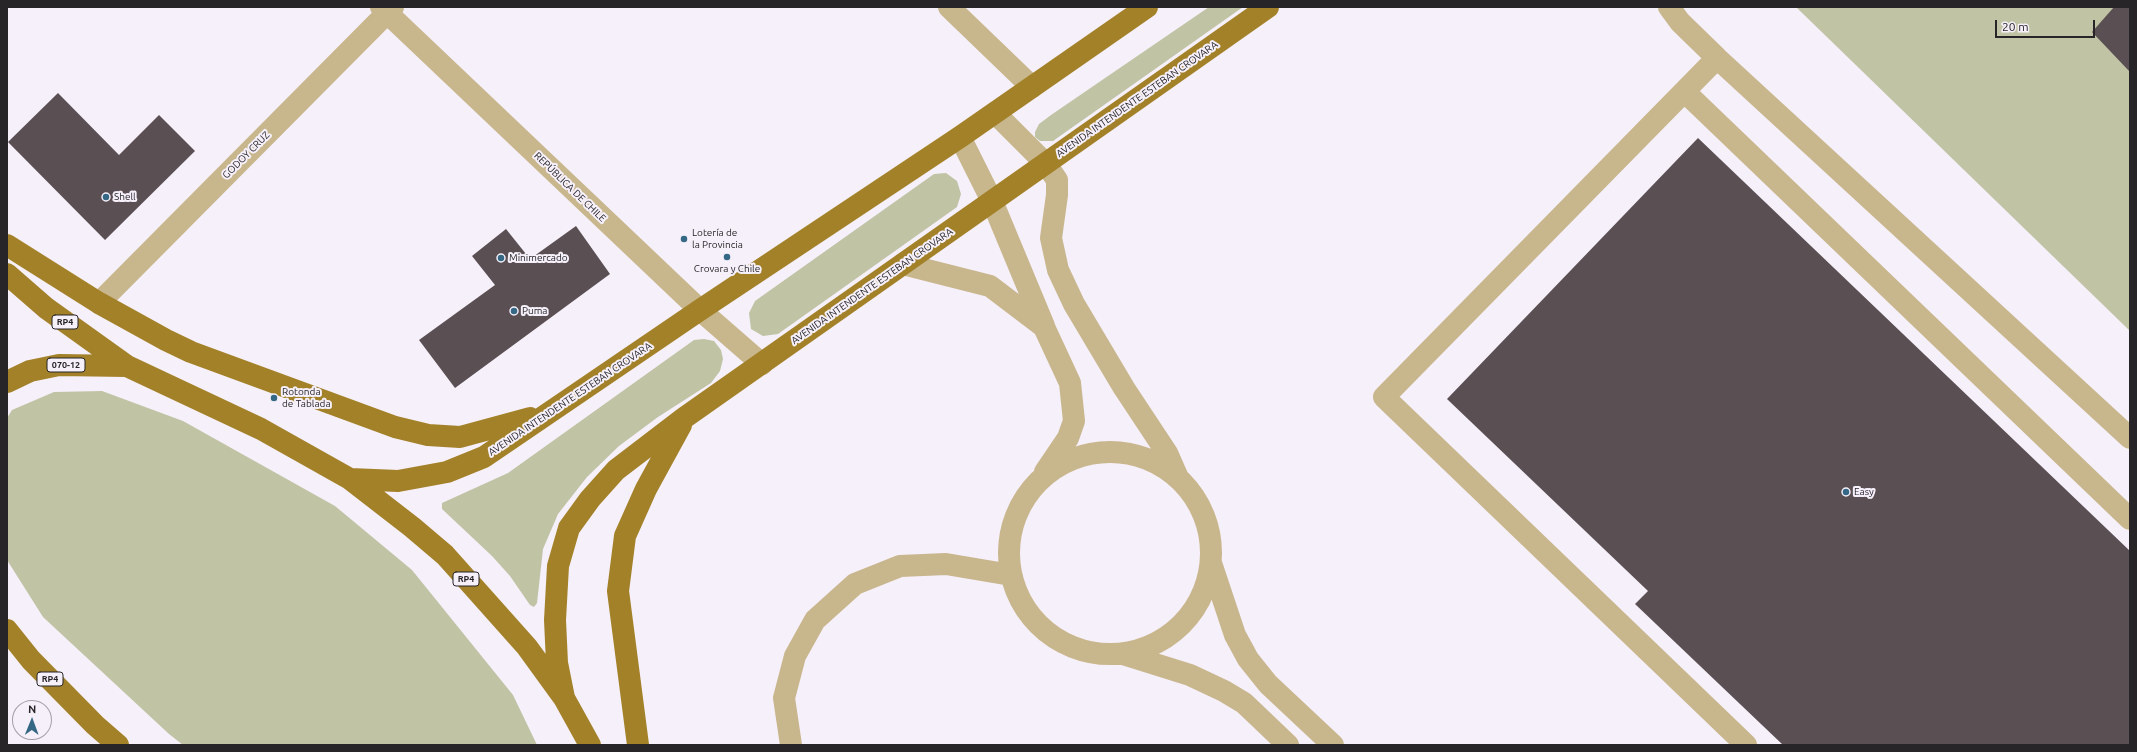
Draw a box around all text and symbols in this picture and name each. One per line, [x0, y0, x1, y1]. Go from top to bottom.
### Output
scale bar [1997, 12, 2097, 38]
text: 20 m [2002, 20, 2029, 33]
street label: AVENIDA INTENDENTE ESTEBAN CROVARA [1054, 38, 1220, 160]
street label: GODOY CRUZ [220, 129, 272, 181]
street label: REPÚBLICA DE CHILE [532, 150, 608, 224]
place label: Shell [114, 191, 136, 203]
marker: Shell [101, 192, 111, 202]
street label: AVENIDA INTENDENTE ESTEBAN CROVARA [789, 225, 955, 347]
place label: Lotería de la Provincia [692, 227, 743, 250]
marker: Lotería de la Provincia [679, 234, 689, 244]
place label: Minimercado [509, 252, 568, 264]
marker: Crovara y Chile [722, 252, 732, 262]
marker: Minimercado [496, 253, 506, 263]
place label: Crovara y Chile [694, 263, 760, 275]
place label: Puma [522, 305, 547, 317]
marker: Puma [509, 306, 519, 316]
road number: RP4 [52, 315, 78, 329]
street label: AVENIDA INTENDENTE ESTEBAN CROVARA [486, 340, 654, 458]
road number: 070-12 [47, 358, 85, 372]
place label: Rotonda de Tablada [282, 386, 331, 410]
marker: Rotonda de Tablada [269, 393, 279, 403]
place label: Easy [1854, 486, 1874, 498]
marker: Easy [1841, 487, 1851, 497]
road number: RP4 [453, 572, 479, 586]
road number: RP4 [37, 672, 63, 686]
north arrow [12, 700, 52, 740]
text: N [28, 703, 36, 715]

